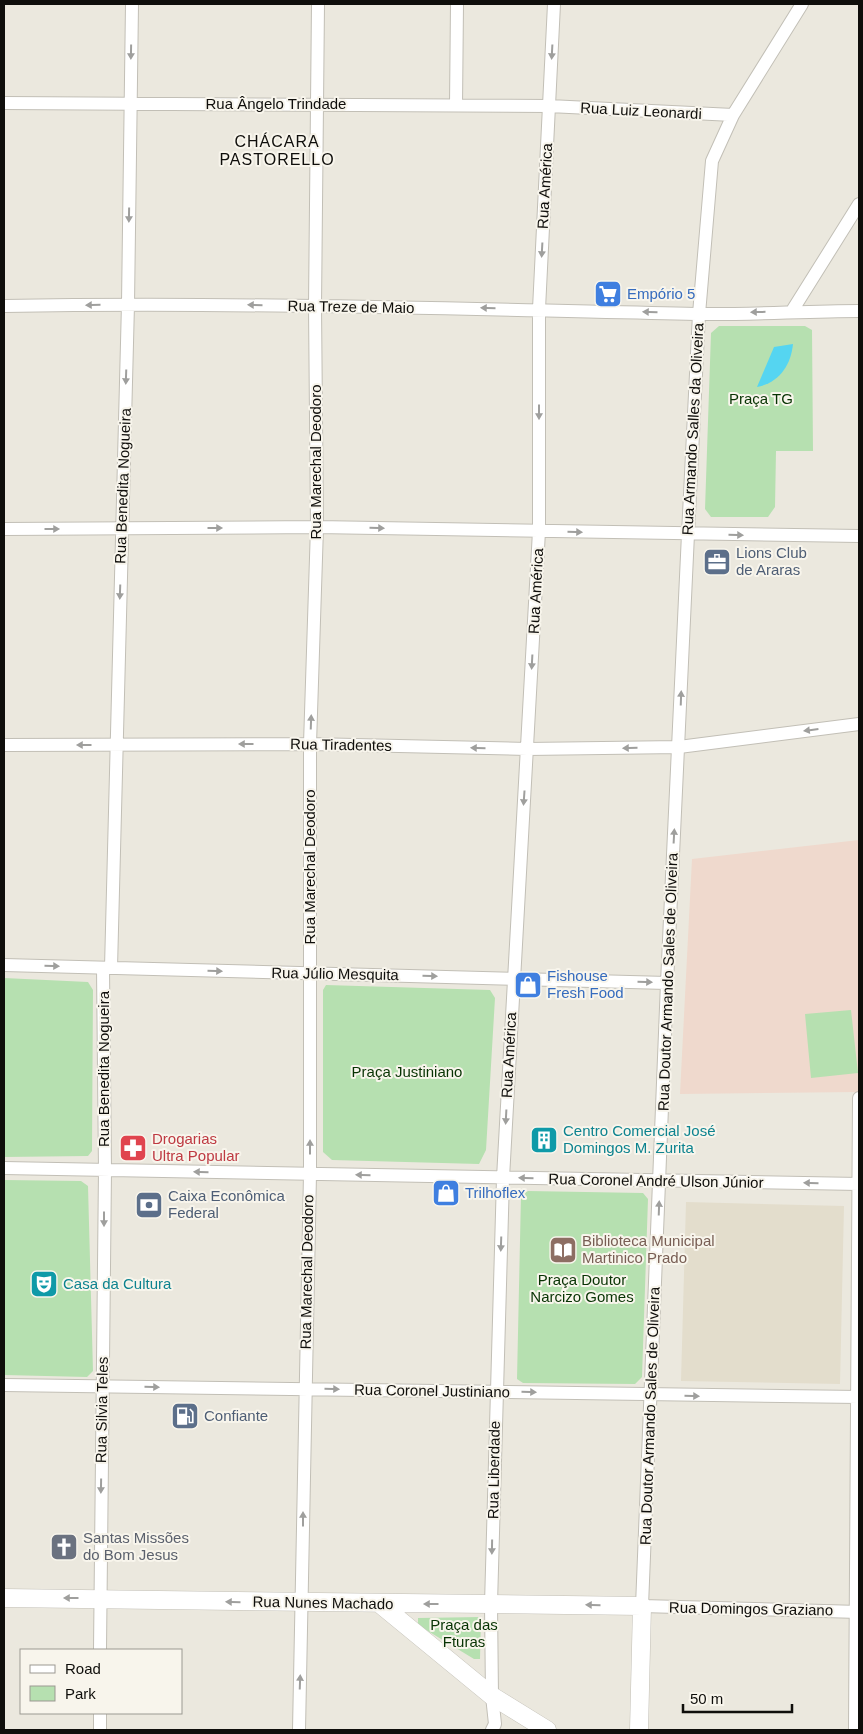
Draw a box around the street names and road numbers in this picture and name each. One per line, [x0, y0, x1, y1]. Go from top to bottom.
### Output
street label: Rua Ângelo Trindade [206, 95, 346, 112]
street label: Rua Luiz Leonardi [580, 99, 702, 122]
street label: Rua América [534, 142, 555, 229]
street label: Rua Treze de Maio [288, 297, 415, 316]
street label: Rua Armando Salles da Oliveira [678, 322, 707, 536]
street label: Rua Marechal Deodoro [307, 384, 324, 540]
street label: Rua Benedita Nogueira [111, 407, 134, 564]
street label: Rua América [525, 547, 546, 634]
street label: Rua Tiradentes [290, 735, 392, 754]
street label: Rua Marechal Deodoro [301, 789, 318, 945]
street label: Rua Doutor Armando Sales de Oliveira [654, 852, 681, 1111]
street label: Rua Júlio Mesquita [271, 964, 400, 983]
street label: Rua Benedita Nogueira [95, 990, 112, 1147]
street label: Rua América [498, 1011, 519, 1098]
street label: Rua Coronel André Ulson Júnior [548, 1170, 764, 1191]
street label: Rua Marechal Deodoro [297, 1194, 316, 1350]
street label: Rua Doutor Armando Sales de Oliveira [636, 1286, 663, 1545]
street label: Rua Silvia Teles [92, 1357, 111, 1463]
street label: Rua Coronel Justiniano [354, 1381, 510, 1400]
street label: Rua Liberdade [484, 1421, 503, 1519]
street label: Rua Nunes Machado [252, 1593, 394, 1612]
street label: Rua Domingos Graziano [669, 1599, 833, 1618]

